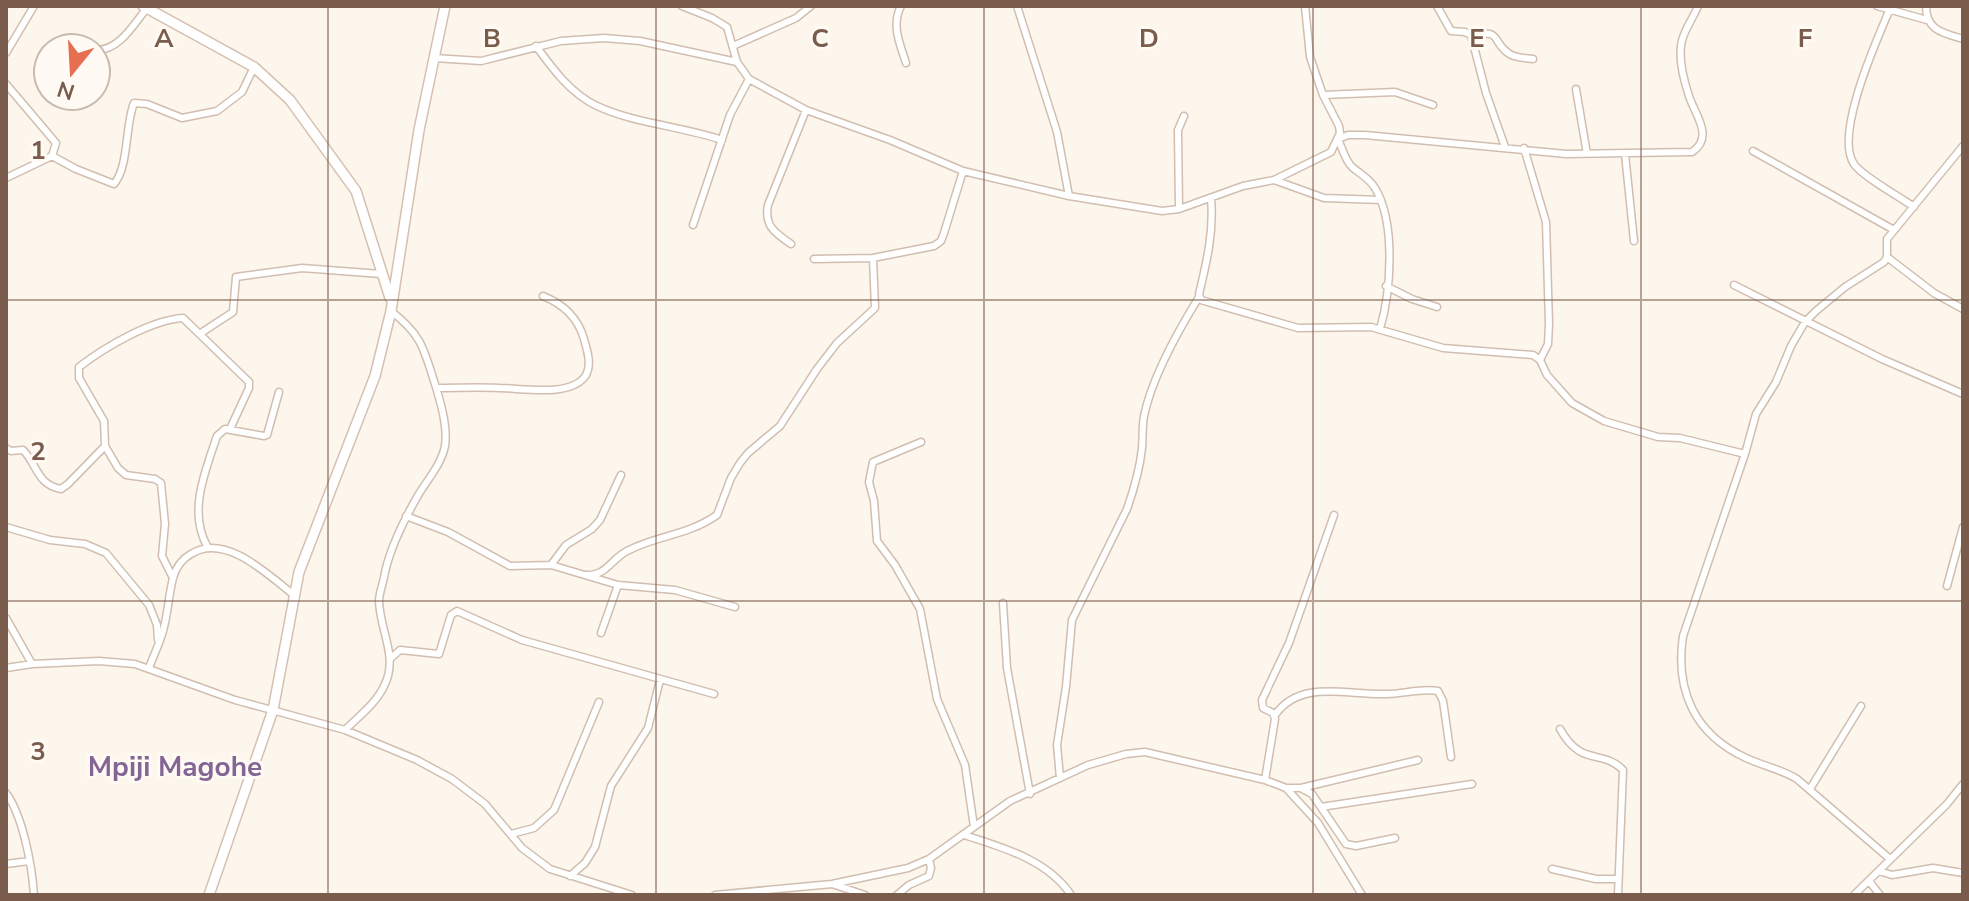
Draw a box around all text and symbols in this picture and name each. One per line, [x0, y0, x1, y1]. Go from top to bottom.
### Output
text: A [154, 21, 174, 56]
text: B [483, 21, 501, 56]
text: C [811, 21, 829, 56]
text: D [1139, 21, 1159, 56]
text: E [1469, 21, 1485, 56]
text: F [1798, 21, 1812, 56]
north arrow [32, 32, 112, 112]
text: N [54, 73, 79, 107]
text: 1 [30, 133, 46, 168]
text: 2 [30, 434, 46, 469]
text: 3 [30, 734, 46, 769]
district label: Mpiji Magohe [88, 748, 262, 786]

